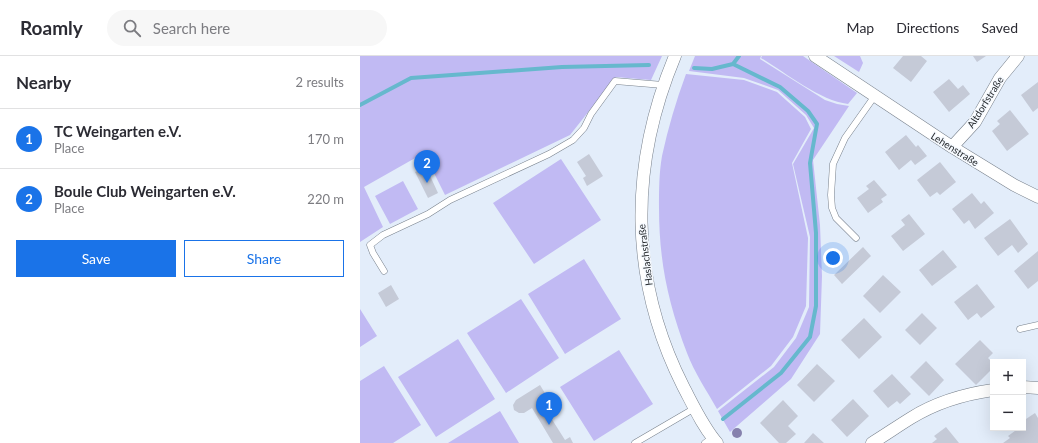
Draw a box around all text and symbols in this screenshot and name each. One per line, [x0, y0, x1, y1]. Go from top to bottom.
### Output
search box [107, 10, 387, 46]
text: Roamly [20, 16, 83, 39]
icon: search [121, 17, 143, 39]
text: Search here [153, 19, 230, 37]
text: Map [847, 19, 874, 36]
text: Directions [896, 19, 959, 36]
text: Saved [981, 19, 1018, 36]
text: Nearby [16, 72, 71, 93]
text: 2 results [296, 74, 344, 90]
street label: Altdorfstraße [964, 74, 1006, 130]
text: TC Weingarten e.V. [54, 122, 181, 140]
street label: Lehenstraße [929, 130, 981, 168]
text: 1 [25, 131, 33, 147]
text: 170 m [307, 131, 344, 147]
text: Place [54, 140, 84, 156]
pin: 2 [414, 150, 440, 183]
text: Boule Club Weingarten e.V. [54, 182, 236, 200]
text: 2 [25, 191, 33, 207]
text: 220 m [307, 191, 344, 207]
text: Place [54, 200, 84, 216]
street label: Haslachstraße [635, 223, 655, 287]
button: Save [16, 240, 176, 277]
button: Share [184, 240, 344, 277]
your location [823, 248, 843, 268]
map controls [990, 359, 1026, 431]
button: + [990, 359, 1026, 395]
pin: 1 [536, 392, 562, 425]
button: − [990, 395, 1026, 431]

